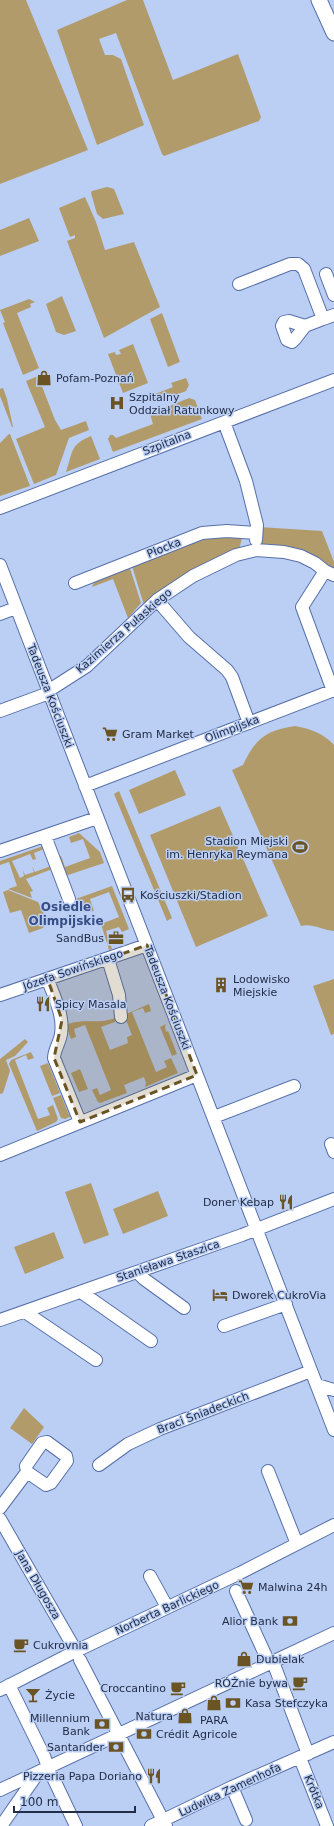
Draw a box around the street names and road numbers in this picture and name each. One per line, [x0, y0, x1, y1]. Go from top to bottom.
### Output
street label: Szpitalna [141, 428, 193, 458]
street label: Płocka [145, 535, 183, 561]
street label: Kazimierza Pułaskiego [73, 586, 175, 676]
street label: Tadeusza Kościuszki [24, 641, 76, 750]
street label: Olimpijska [203, 713, 261, 745]
street label: Tadeusza Kościuszki [141, 943, 193, 1052]
street label: Józefa Sowińskiego [20, 947, 125, 994]
street label: Stanisława Staszica [115, 1237, 221, 1285]
street label: Braci Śniadeckich [155, 1389, 251, 1437]
street label: Jana Długosza [12, 1547, 63, 1622]
street label: Norberta Barlickiego [113, 1578, 221, 1638]
street label: Ludwika Zamenhofa [177, 1761, 283, 1819]
street label: Krótka [301, 1773, 327, 1811]

